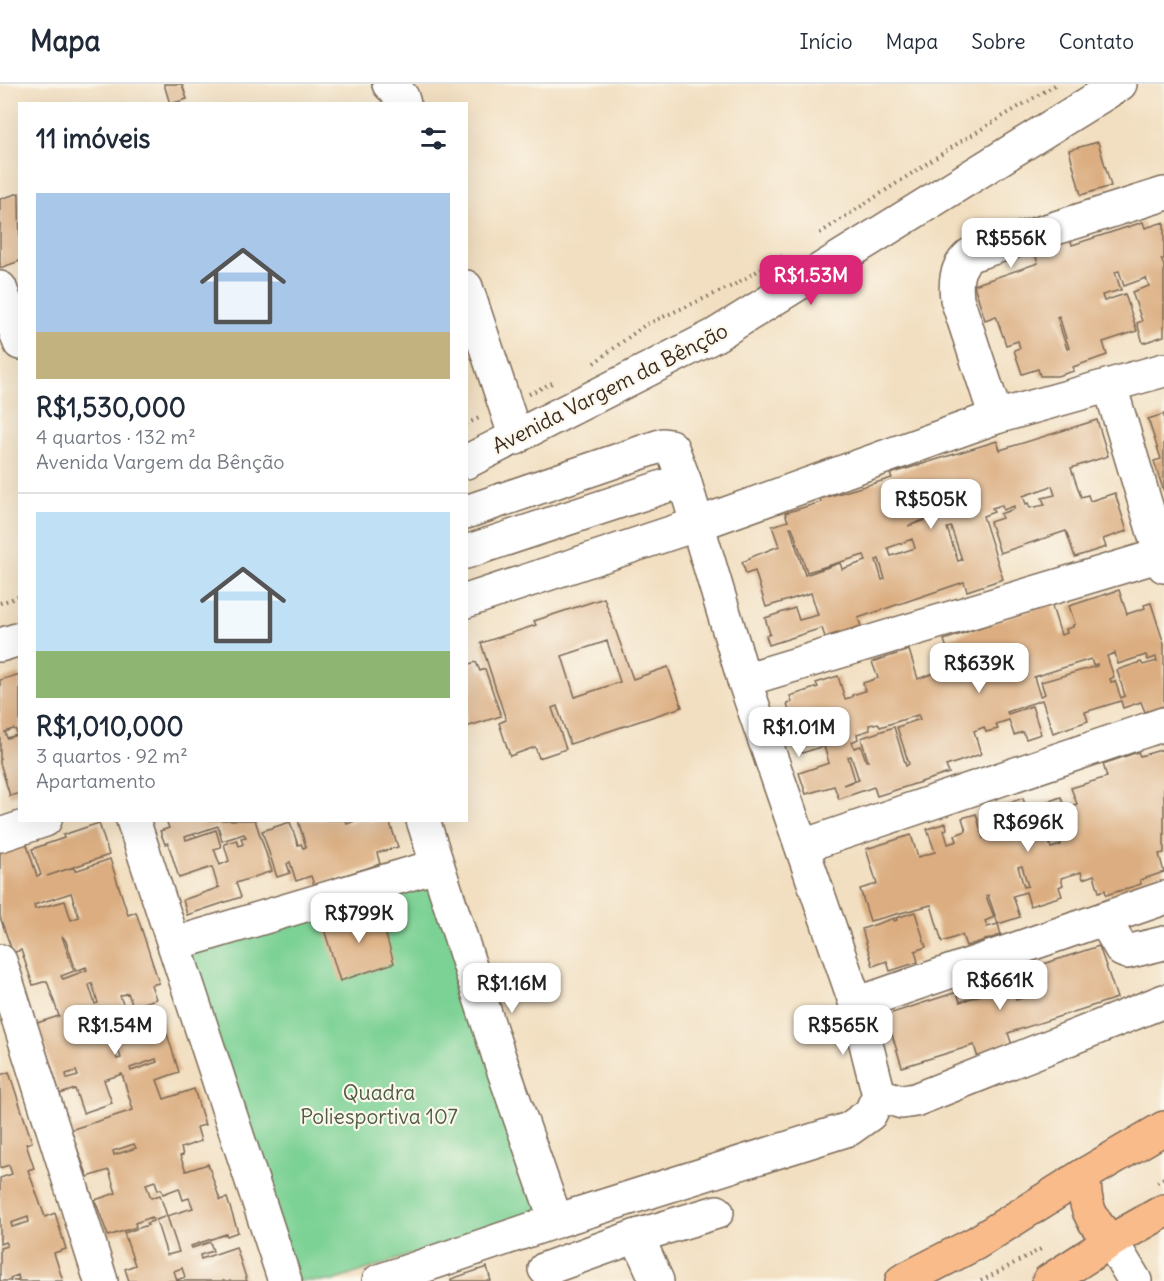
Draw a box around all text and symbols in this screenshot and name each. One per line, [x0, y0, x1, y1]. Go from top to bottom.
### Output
text: Mapa [30, 23, 100, 59]
text: Início [799, 28, 853, 55]
text: Mapa [886, 28, 938, 55]
text: Sobre [971, 28, 1026, 55]
text: Contato [1059, 28, 1134, 55]
text: 11 imóveis [36, 122, 150, 155]
icon: filters [417, 122, 450, 155]
pin: R$556K [962, 218, 1060, 269]
text: R$556K [976, 225, 1046, 250]
icon: home [189, 232, 297, 340]
pin: R$1.53M [756, 255, 866, 306]
text: R$1.53M [774, 262, 848, 287]
street label: Avenida Vargem da Bênção [488, 317, 732, 459]
text: R$1,530,000 [36, 391, 186, 424]
text: 4 quartos · 132 m² [36, 424, 196, 449]
text: Avenida Vargem da Bênção [36, 449, 284, 474]
pin: R$505K [882, 479, 980, 530]
text: R$505K [895, 486, 967, 511]
icon: home [189, 551, 297, 659]
pin: R$639K [930, 643, 1028, 694]
text: R$639K [944, 650, 1014, 675]
pin: R$1.01M [744, 707, 854, 758]
text: R$1,010,000 [36, 710, 184, 743]
text: R$1.01M [763, 714, 835, 739]
text: 3 quartos · 92 m² [36, 743, 188, 768]
text: Apartamento [36, 768, 156, 793]
pin: R$696K [979, 802, 1077, 853]
text: R$696K [993, 809, 1063, 834]
pin: R$799K [310, 893, 408, 944]
text: R$799K [325, 900, 393, 925]
pin: R$661K [951, 960, 1049, 1011]
pin: R$1.16M [457, 963, 567, 1014]
text: R$661K [966, 967, 1034, 992]
text: R$1.16M [477, 970, 547, 995]
pin: R$1.54M [60, 1005, 170, 1056]
pin: R$565K [794, 1005, 892, 1056]
text: R$1.54M [78, 1012, 152, 1037]
text: R$565K [808, 1012, 878, 1037]
park label: Quadra Poliesportiva 107 [300, 1079, 458, 1130]

